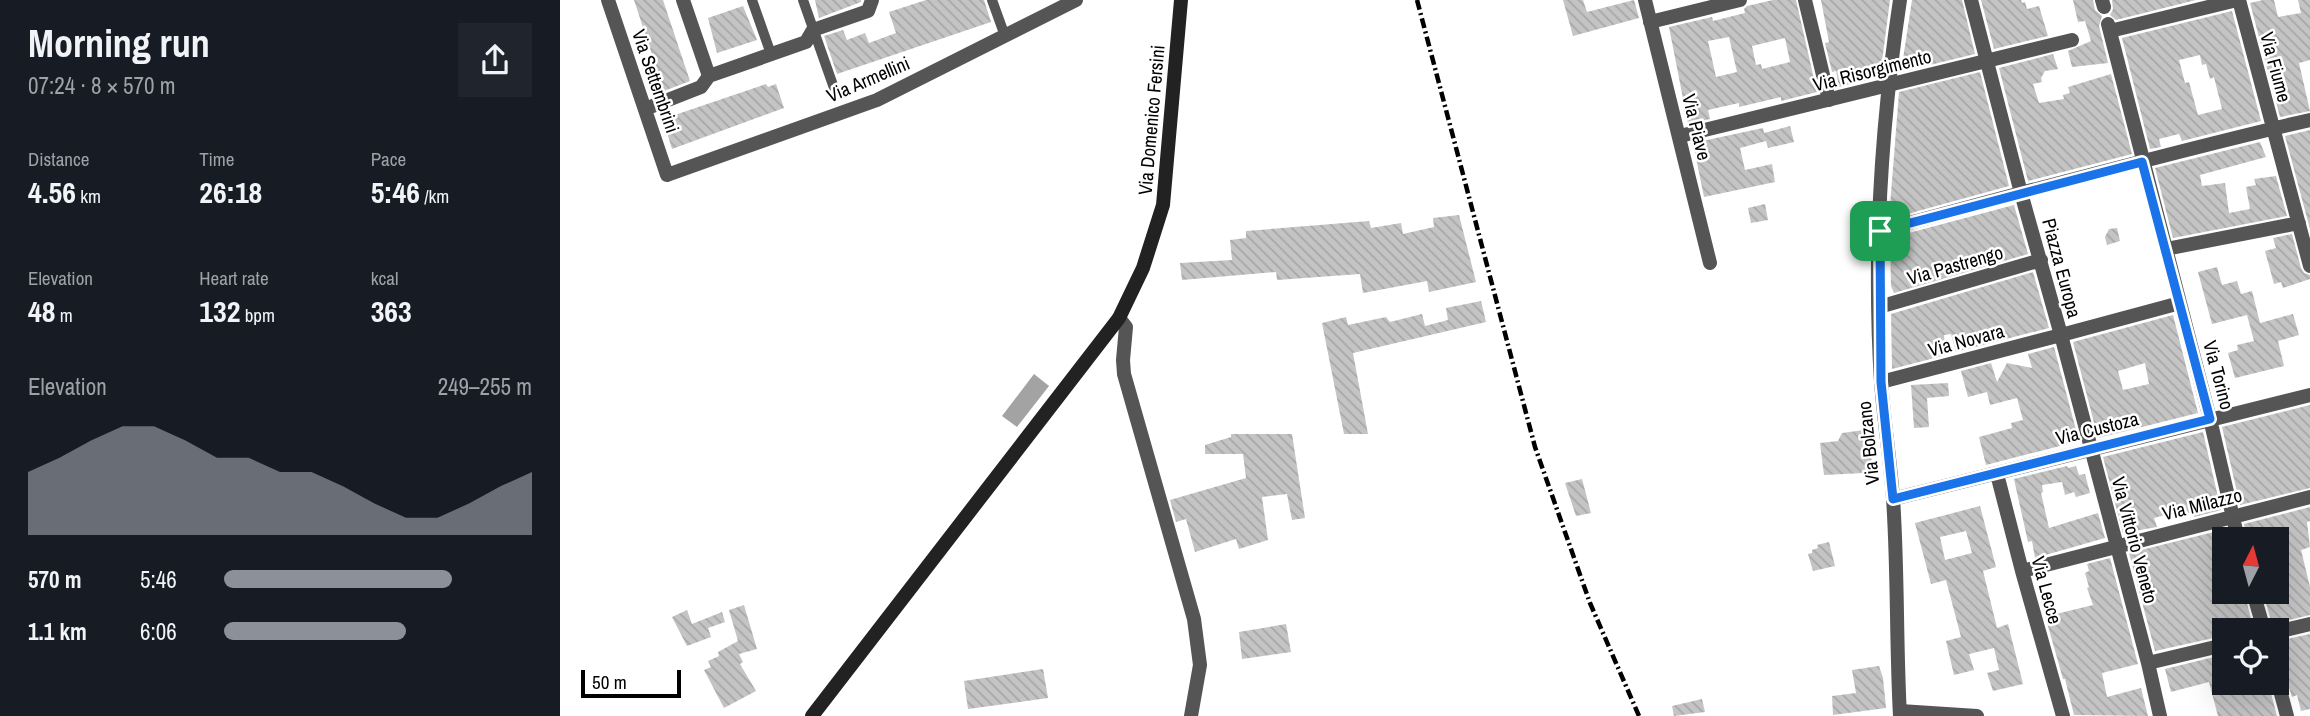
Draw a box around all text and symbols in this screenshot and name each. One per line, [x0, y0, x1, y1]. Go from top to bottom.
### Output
text: Morning run [28, 18, 210, 69]
button: share [458, 23, 532, 97]
street label: Via Settembrini [626, 26, 686, 136]
street label: Via Fiume [2254, 29, 2298, 105]
street label: Via Risorgimento [1810, 43, 1934, 97]
street label: Via Domenico Fersini [1131, 44, 1171, 196]
street label: Via Armellini [822, 50, 914, 108]
text: 07:24 · 8 × 570 m [28, 70, 175, 101]
street label: Via Piave [1676, 91, 1718, 163]
text: Distance [28, 146, 89, 172]
text: Time [199, 146, 234, 172]
text: Pace [371, 146, 406, 172]
text: 4.56 [28, 172, 76, 212]
text: 26:18 [199, 172, 262, 212]
text: 5:46 [371, 172, 420, 212]
text: km [76, 183, 101, 209]
text: /km [420, 183, 449, 209]
pin [1850, 201, 1910, 261]
icon: arrive [1861, 212, 1899, 250]
street label: Piazza Europa [2036, 215, 2088, 321]
street label: Via Pastrengo [1904, 239, 2006, 291]
text: Elevation [28, 265, 93, 291]
text: Heart rate [199, 265, 269, 291]
text: kcal [371, 265, 398, 291]
text: 48 [28, 291, 55, 331]
text: 132 [199, 291, 240, 331]
text: 363 [371, 291, 412, 331]
text: m [55, 302, 73, 328]
text: bpm [240, 302, 275, 328]
street label: Via Novara [1925, 317, 2007, 363]
street label: Via Torino [2197, 338, 2241, 412]
text: Elevation [28, 371, 107, 402]
text: 249–255 m [438, 371, 532, 402]
street label: Via Bolzano [1851, 400, 1885, 486]
street label: Via Custoza [2053, 405, 2142, 451]
street label: Via Vittorio Veneto [2106, 474, 2164, 606]
street label: Via Milazzo [2159, 482, 2245, 526]
north arrow [2212, 527, 2289, 604]
map controls [2212, 527, 2289, 695]
street label: Via Lecce [2026, 553, 2068, 627]
text: 570 m [28, 564, 81, 595]
text: 5:46 [140, 564, 177, 595]
text: 1.1 km [28, 616, 87, 647]
text: 6:06 [140, 616, 177, 647]
button: locate [2212, 618, 2289, 695]
scale bar [581, 667, 681, 699]
text: 50 m [592, 669, 627, 695]

